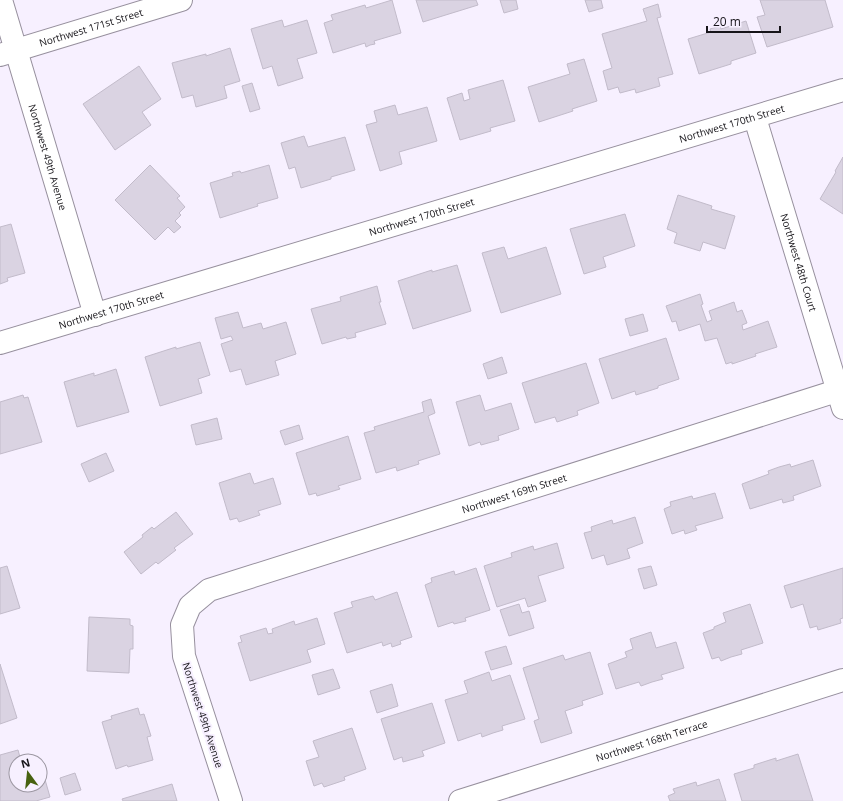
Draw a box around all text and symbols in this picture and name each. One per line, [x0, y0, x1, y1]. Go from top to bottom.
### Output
street label: Northwest 171st Street [37, 5, 145, 50]
scale bar [707, 8, 780, 34]
text: 20 m [713, 13, 741, 30]
street label: Northwest 170th Street [677, 101, 786, 146]
street label: Northwest 49th Avenue [25, 102, 70, 212]
street label: Northwest 170th Street [367, 194, 476, 239]
street label: Northwest 48th Court [777, 212, 820, 314]
street label: Northwest 170th Street [57, 287, 166, 332]
street label: Northwest 169th Street [460, 470, 569, 516]
street label: Northwest 49th Avenue [179, 660, 227, 770]
street label: Northwest 168th Terrace [594, 716, 710, 765]
north arrow [8, 753, 48, 793]
text: N [19, 754, 32, 771]

